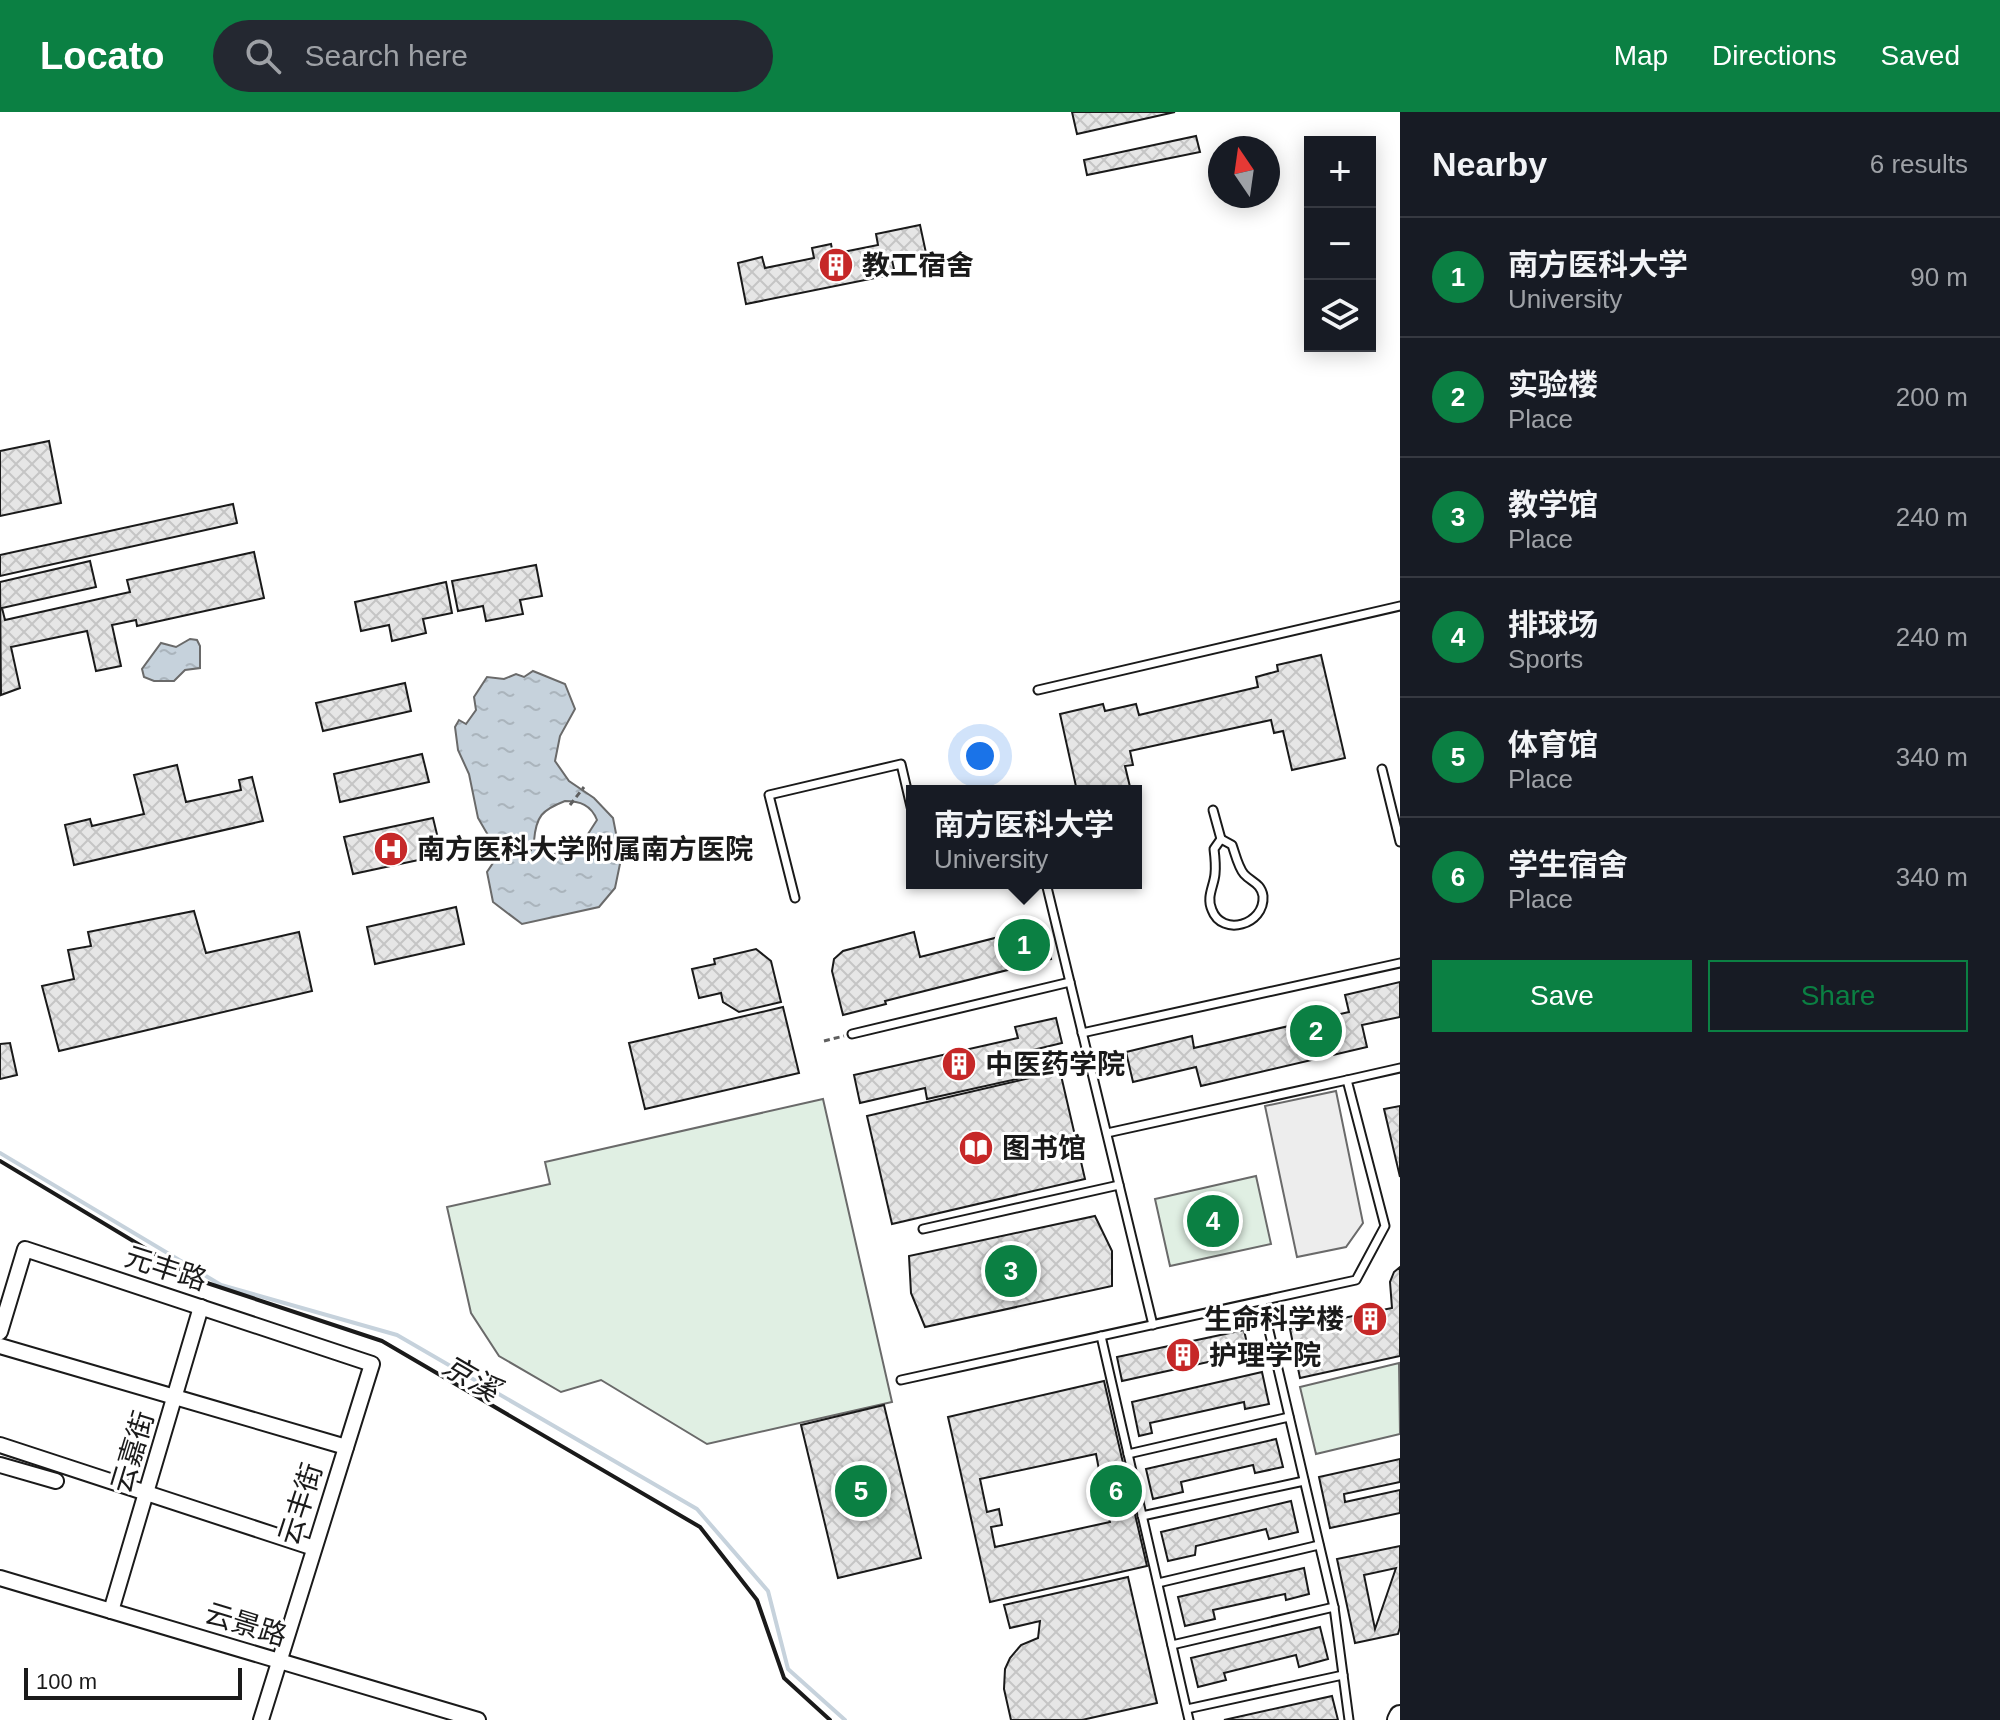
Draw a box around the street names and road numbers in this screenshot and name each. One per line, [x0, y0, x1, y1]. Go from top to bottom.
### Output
street label: 元丰路 [121, 1241, 211, 1296]
street label: 云嘉街 [105, 1407, 160, 1497]
street label: 云丰街 [273, 1459, 328, 1549]
street label: 云景路 [201, 1597, 291, 1652]

